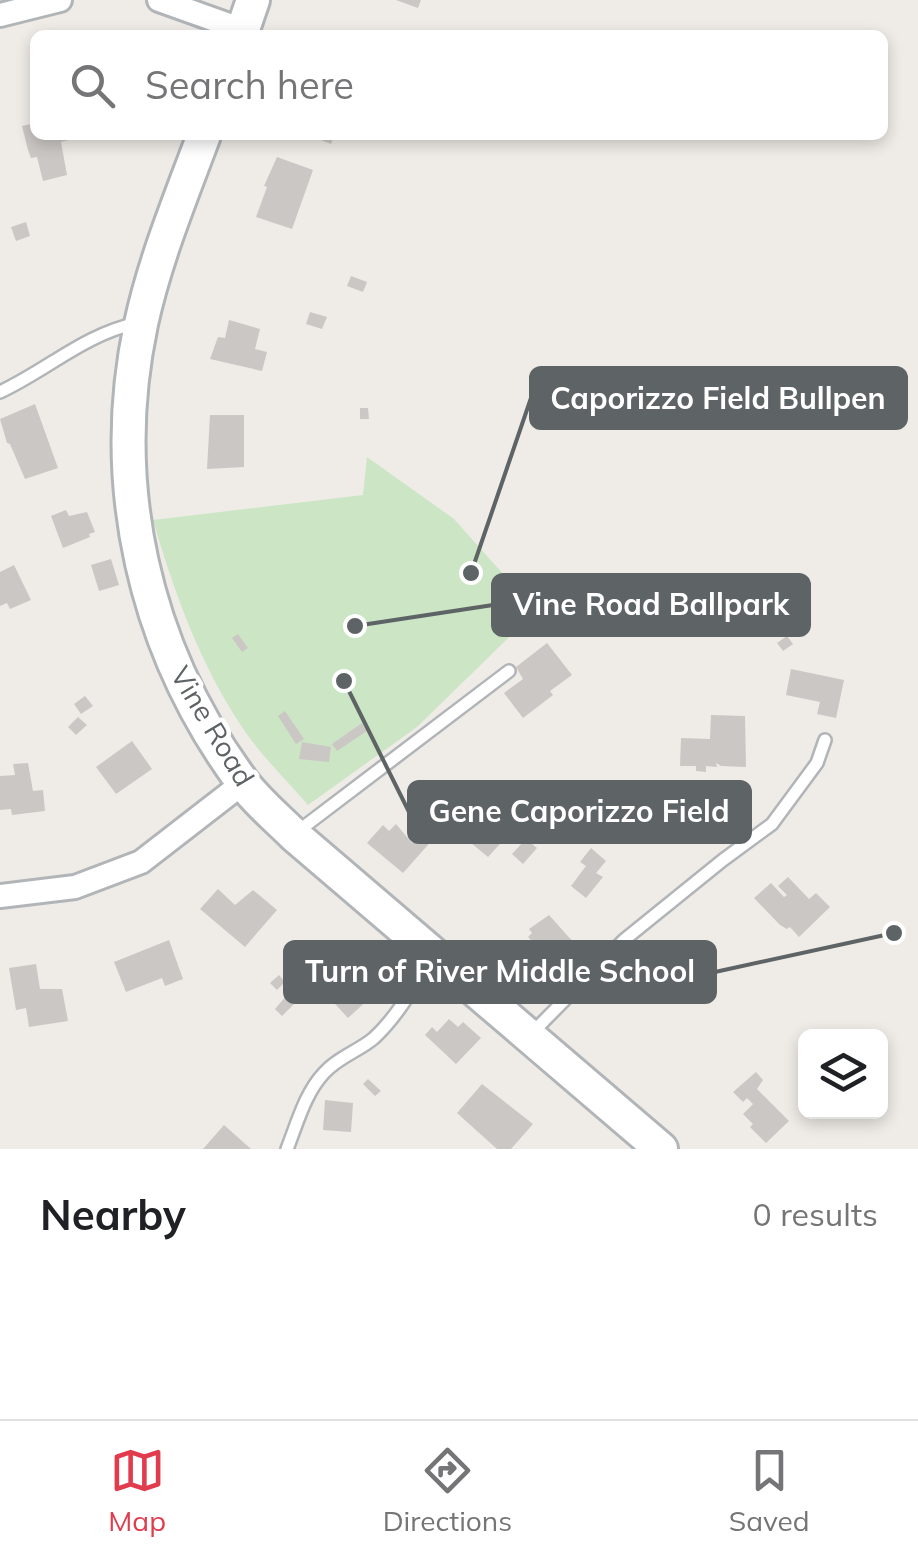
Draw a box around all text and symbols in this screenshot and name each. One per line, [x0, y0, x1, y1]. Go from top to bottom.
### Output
search box [30, 30, 888, 140]
icon: search [65, 58, 120, 113]
text: Search here [145, 61, 354, 109]
callout: Caporizzo Field Bullpen [531, 368, 906, 428]
text: Caporizzo Field Bullpen [550, 379, 886, 417]
callout: Vine Road Ballpark [493, 575, 809, 635]
text: Vine Road Ballpark [512, 585, 791, 623]
street label: Vine Road [164, 660, 262, 792]
callout: Gene Caporizzo Field [409, 782, 750, 842]
text: Gene Caporizzo Field [428, 792, 730, 830]
callout: Turn of River Middle School [285, 942, 715, 1002]
text: Turn of River Middle School [305, 952, 695, 990]
map controls [798, 1029, 888, 1119]
button: layers [798, 1029, 888, 1119]
text: Nearby [40, 1188, 186, 1241]
text: 0 results [753, 1194, 878, 1234]
tab: Map [108, 1443, 166, 1538]
tab: Directions [383, 1443, 512, 1538]
tab: Saved [729, 1443, 810, 1538]

